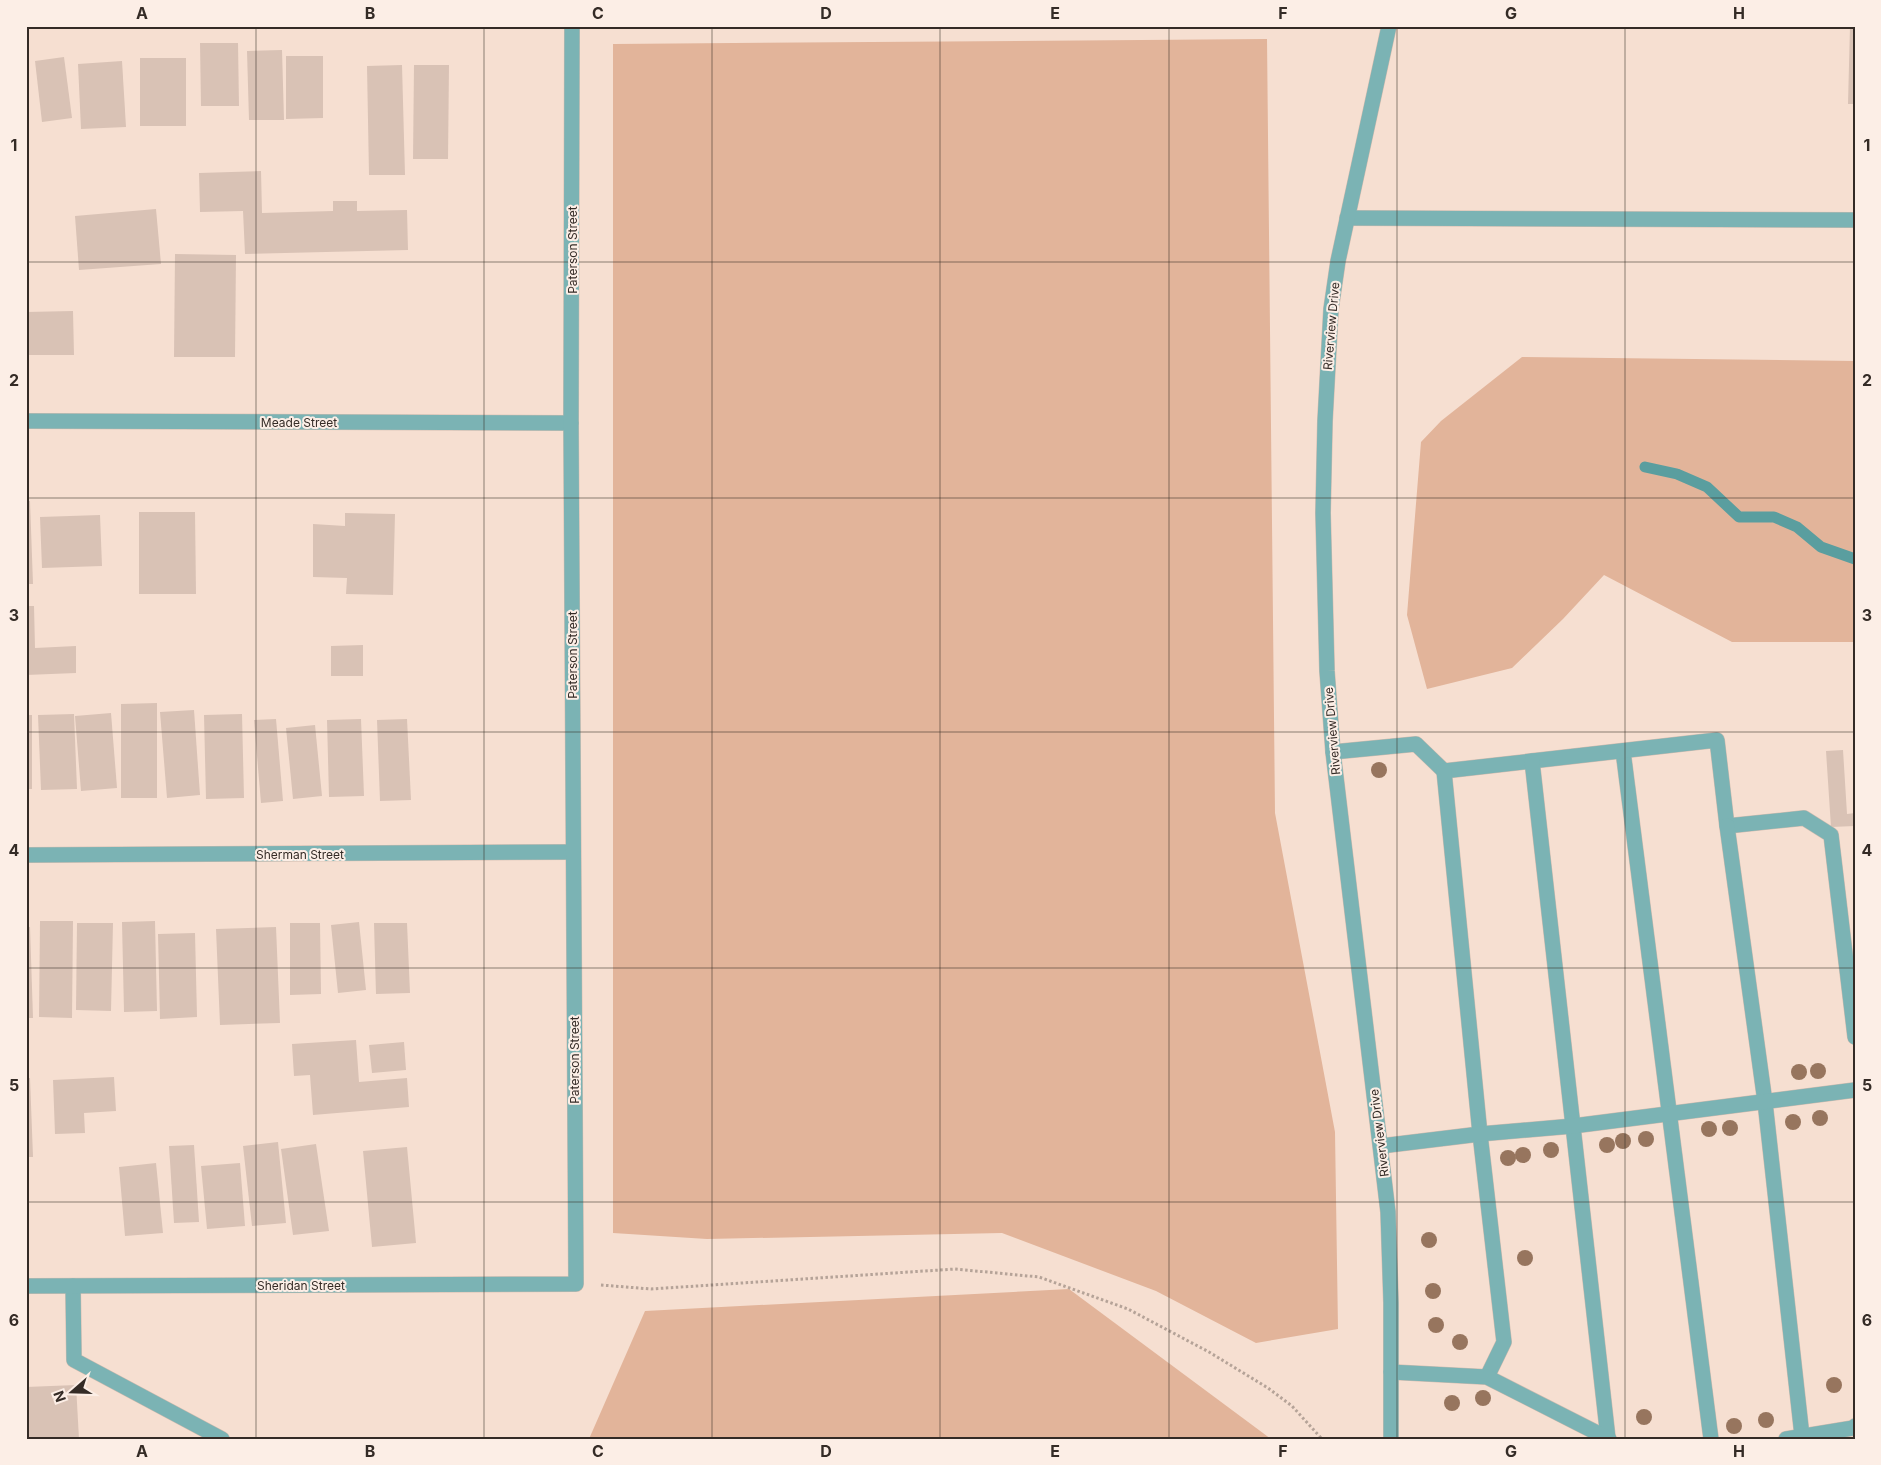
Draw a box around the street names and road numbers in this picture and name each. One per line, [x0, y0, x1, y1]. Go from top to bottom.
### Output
street label: Paterson Street [565, 206, 580, 294]
street label: Riverview Drive [1320, 281, 1342, 371]
street label: Meade Street [261, 415, 337, 430]
street label: Paterson Street [565, 611, 580, 699]
street label: Riverview Drive [1321, 686, 1343, 776]
street label: Sherman Street [256, 847, 344, 862]
street label: Paterson Street [567, 1016, 582, 1104]
street label: Riverview Drive [1366, 1088, 1392, 1178]
street label: Sheridan Street [257, 1278, 345, 1293]

